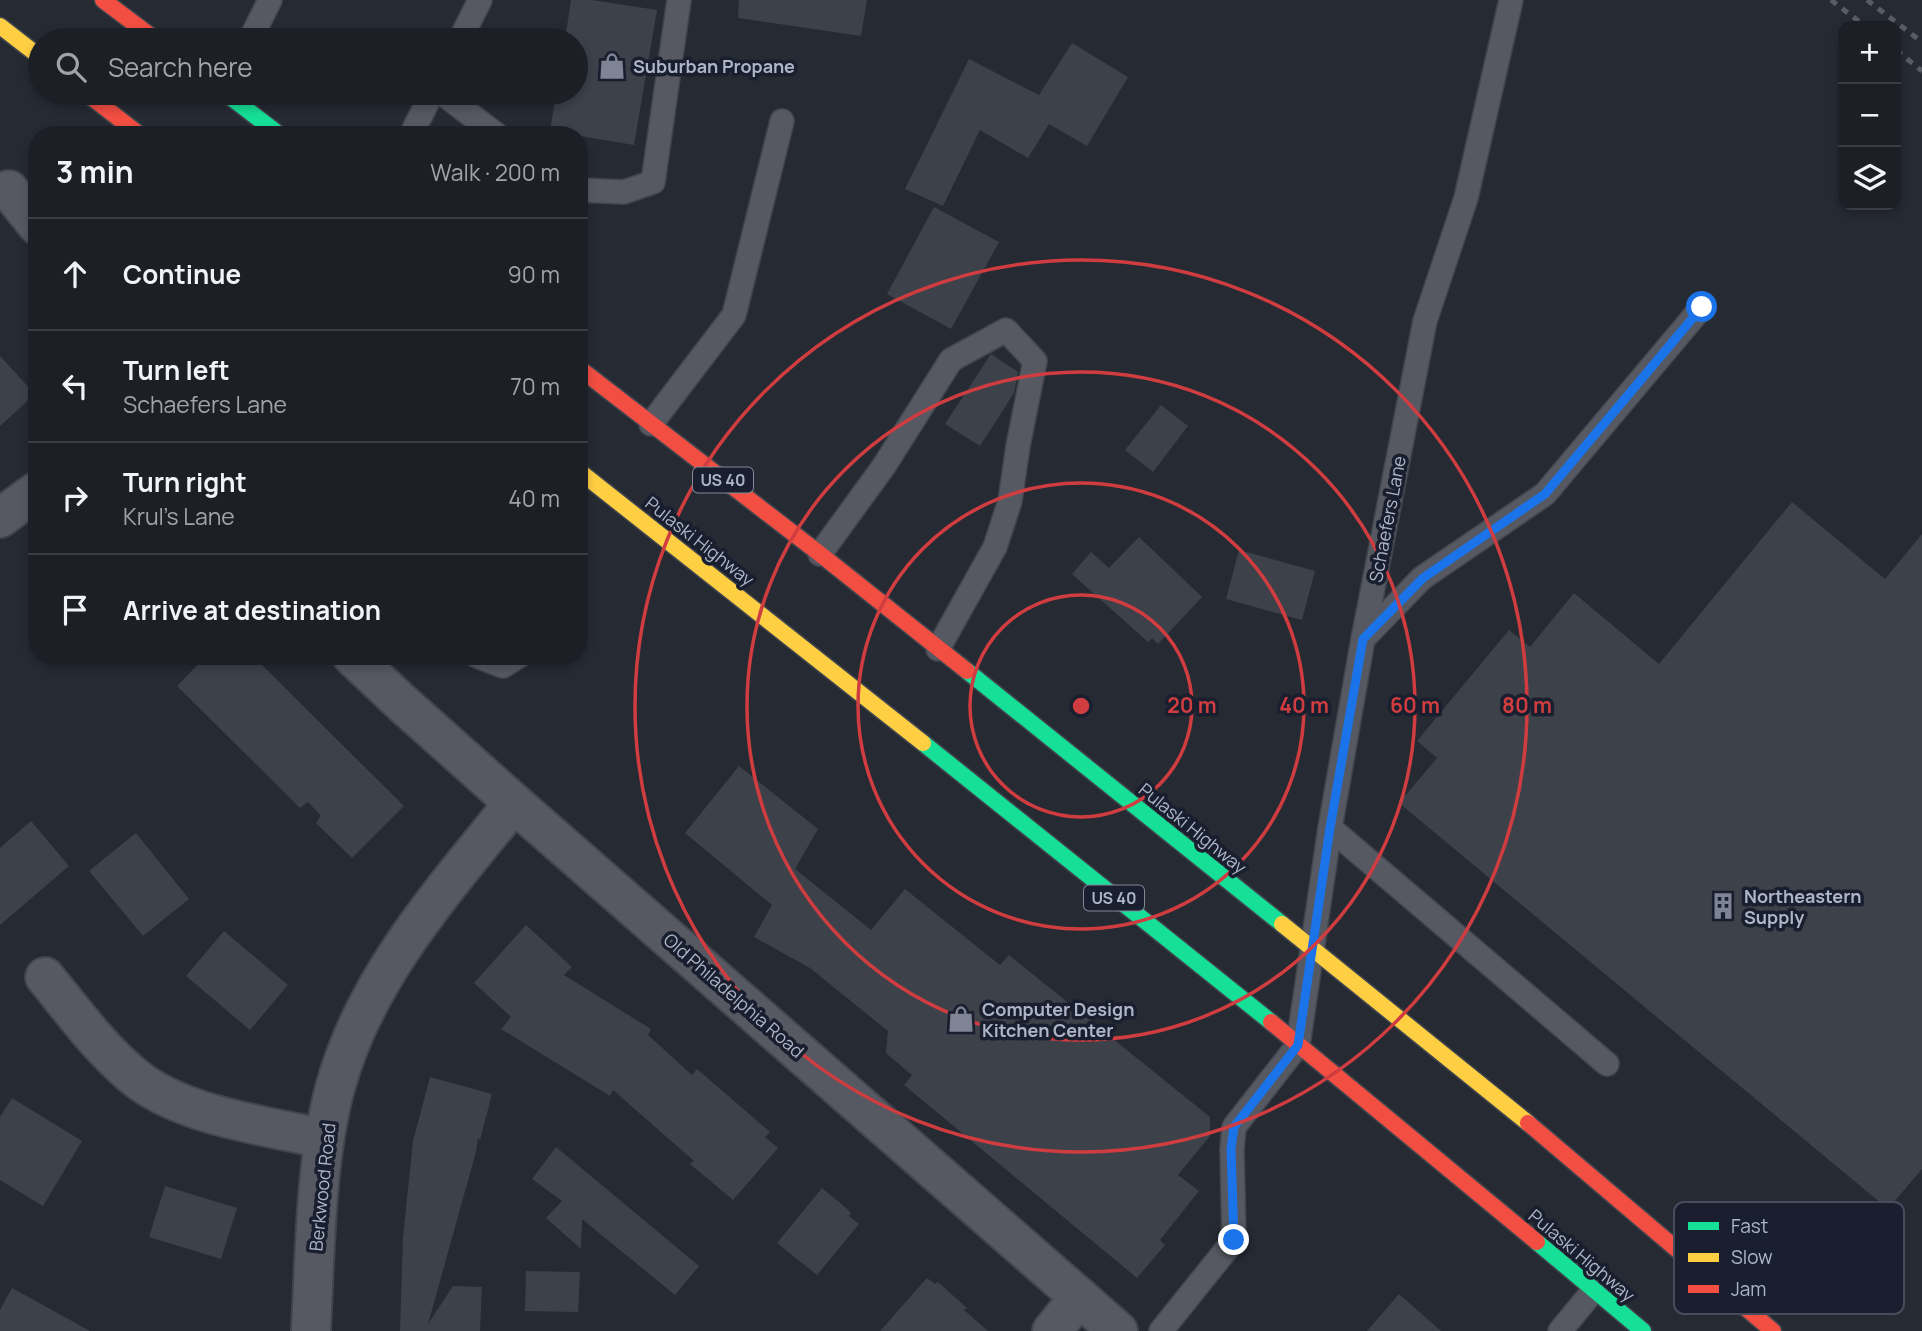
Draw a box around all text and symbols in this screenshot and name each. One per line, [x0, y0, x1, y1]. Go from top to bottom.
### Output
map controls [1838, 21, 1901, 210]
button: + [1838, 21, 1901, 84]
search box [28, 28, 588, 105]
icon: search [52, 48, 90, 86]
text: Search here [108, 49, 253, 85]
shop icon: Suburban Propane [597, 51, 627, 81]
place label: Suburban Propane [633, 54, 795, 78]
button: − [1838, 84, 1901, 147]
button: layers [1838, 147, 1901, 210]
text: 3 min [56, 151, 134, 192]
text: Walk · 200 m [430, 156, 560, 188]
icon: ahead [56, 255, 94, 293]
text: Continue [123, 256, 241, 292]
text: 90 m [508, 258, 560, 290]
route start [1686, 291, 1717, 322]
text: Turn left [123, 352, 230, 388]
icon: left [56, 367, 94, 405]
text: 70 m [510, 370, 560, 402]
text: Schaefers Lane [123, 388, 287, 420]
street label: Schaefers Lane [1363, 454, 1411, 584]
text: Turn right [123, 464, 247, 500]
road number: US 40 [693, 467, 753, 492]
icon: right [56, 479, 94, 517]
text: 40 m [508, 482, 560, 514]
street label: Pulaski Highway [641, 491, 760, 591]
text: Krul's Lane [123, 500, 235, 532]
icon: arrive [56, 591, 94, 629]
text: Arrive at destination [123, 592, 381, 628]
text: 20 m [1167, 691, 1217, 719]
text: 40 m [1279, 691, 1329, 719]
text: 60 m [1390, 691, 1440, 719]
text: 80 m [1502, 691, 1552, 719]
centre of rings [1069, 694, 1093, 718]
street label: Pulaski Highway [1134, 777, 1252, 879]
place label: Northeastern Supply [1744, 884, 1862, 929]
road number: US 40 [1084, 885, 1144, 910]
building icon: Northeastern Supply [1708, 891, 1738, 921]
street label: Old Philadelphia Road [659, 927, 809, 1063]
place label: Computer Design Kitchen Center [982, 997, 1134, 1042]
shop icon: Computer Design Kitchen Center [946, 1004, 976, 1034]
street label: Berkwood Road [303, 1122, 341, 1252]
legend [1674, 1202, 1904, 1314]
street label: Pulaski Highway [1524, 1203, 1641, 1307]
text: Fast [1731, 1213, 1768, 1239]
route end [1218, 1224, 1249, 1255]
text: Slow [1731, 1244, 1773, 1270]
text: Jam [1731, 1276, 1766, 1302]

